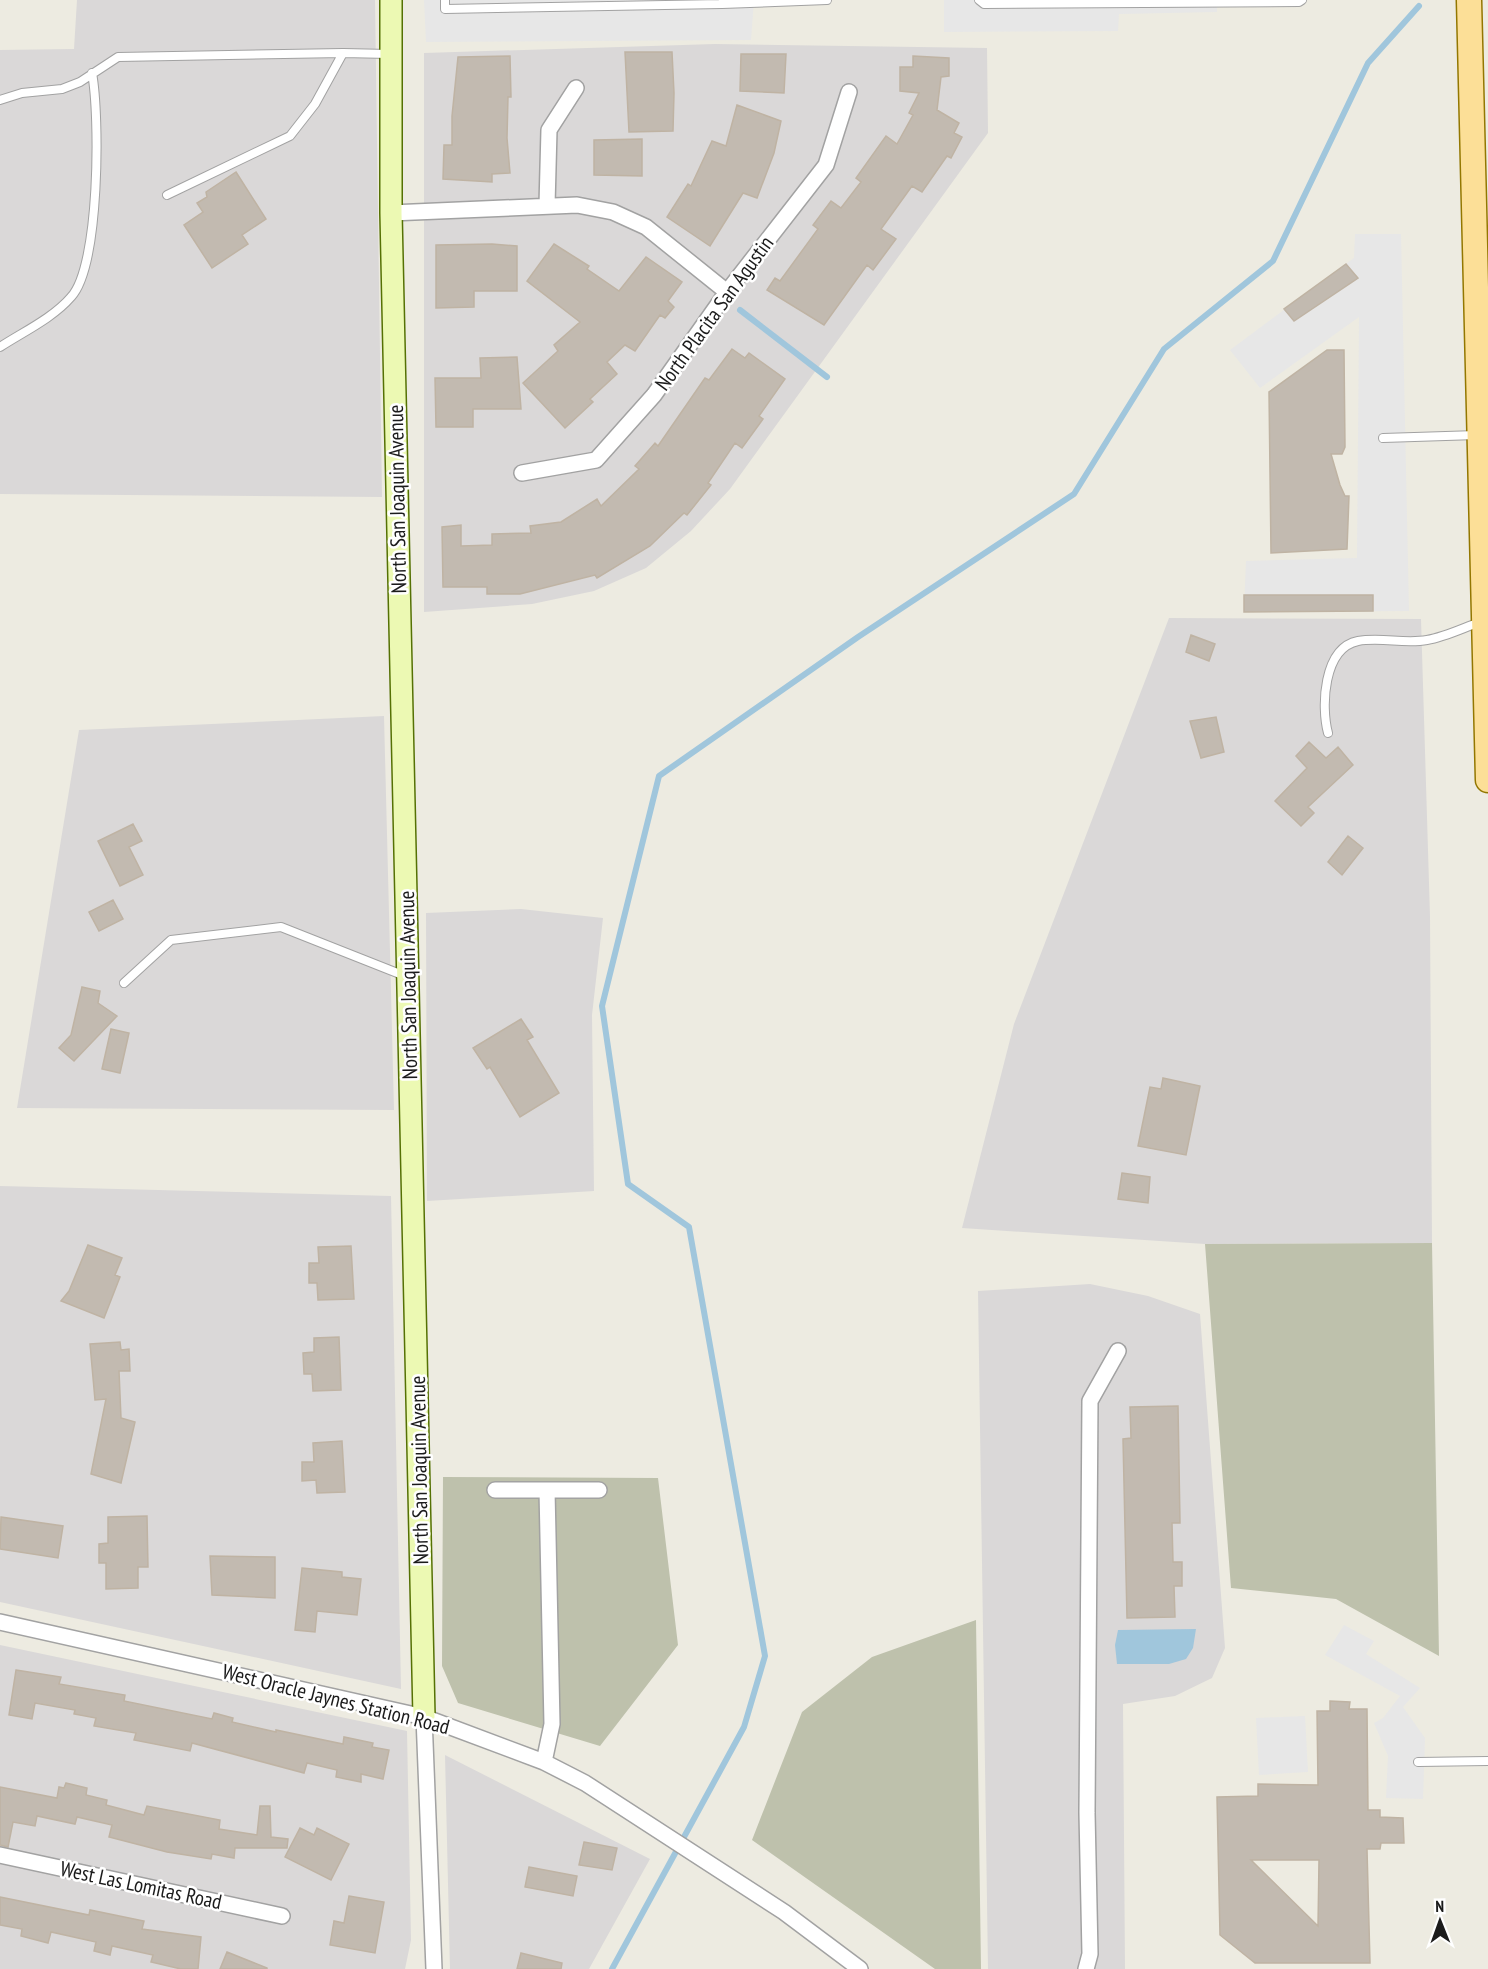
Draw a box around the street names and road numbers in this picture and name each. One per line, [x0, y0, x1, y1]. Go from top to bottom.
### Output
street label: North Placita San Agustin [649, 230, 779, 396]
street label: North San Joaquin Avenue [382, 404, 412, 594]
street label: North San Joaquin Avenue [393, 890, 423, 1080]
street label: North San Joaquin Avenue [404, 1375, 434, 1565]
street label: West Oracle Jaynes Station Road [219, 1658, 453, 1740]
street label: West Las Lomitas Road [58, 1855, 224, 1915]

